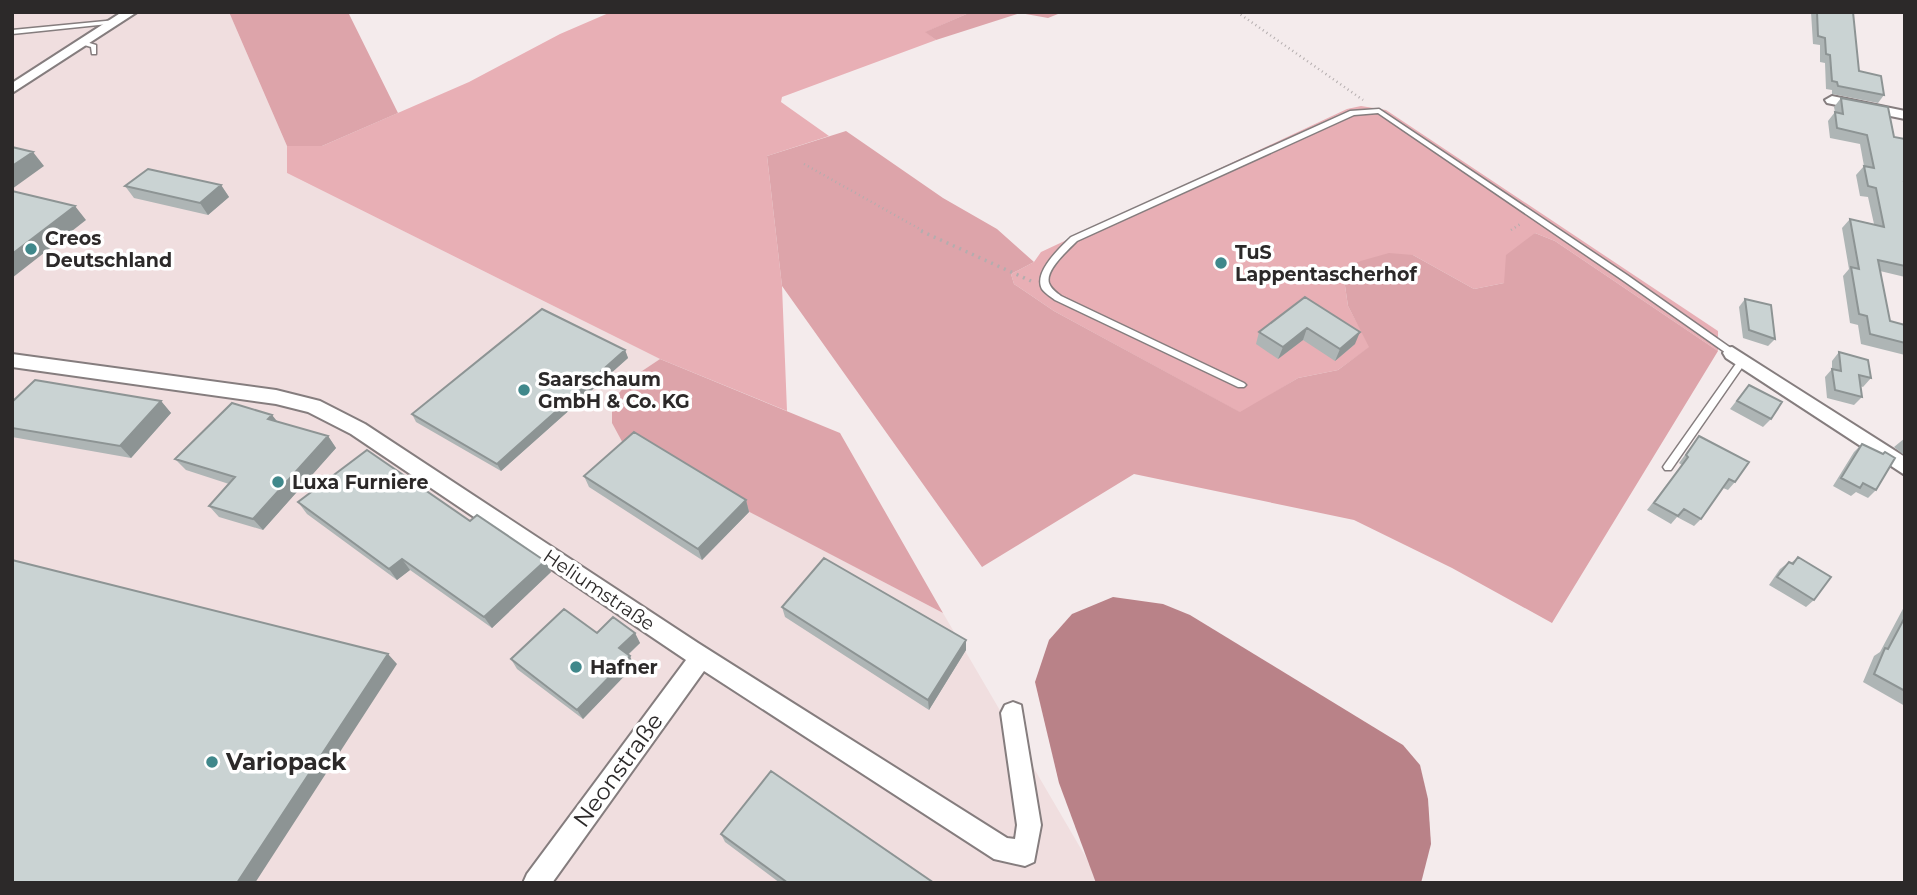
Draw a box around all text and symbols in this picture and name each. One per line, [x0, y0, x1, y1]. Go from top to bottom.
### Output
place label: Creos Deutschland [45, 227, 172, 272]
marker: Creos Deutschland [23, 241, 39, 257]
place label: TuS Lappentascherhof [1235, 241, 1417, 286]
marker: TuS Lappentascherhof [1213, 255, 1229, 271]
place label: Saarschaum GmbH & Co. KG [538, 368, 690, 413]
marker: Saarschaum GmbH & Co. KG [516, 382, 532, 398]
place label: Luxa Furniere [292, 471, 429, 494]
marker: Luxa Furniere [270, 474, 286, 490]
street label: Heliumstraße [539, 544, 659, 636]
place label: Hafner [590, 656, 658, 679]
marker: Hafner [568, 659, 584, 675]
street label: Neonstraße [567, 707, 669, 833]
place label: Variopack [225, 748, 347, 776]
marker: Variopack [204, 754, 220, 770]

